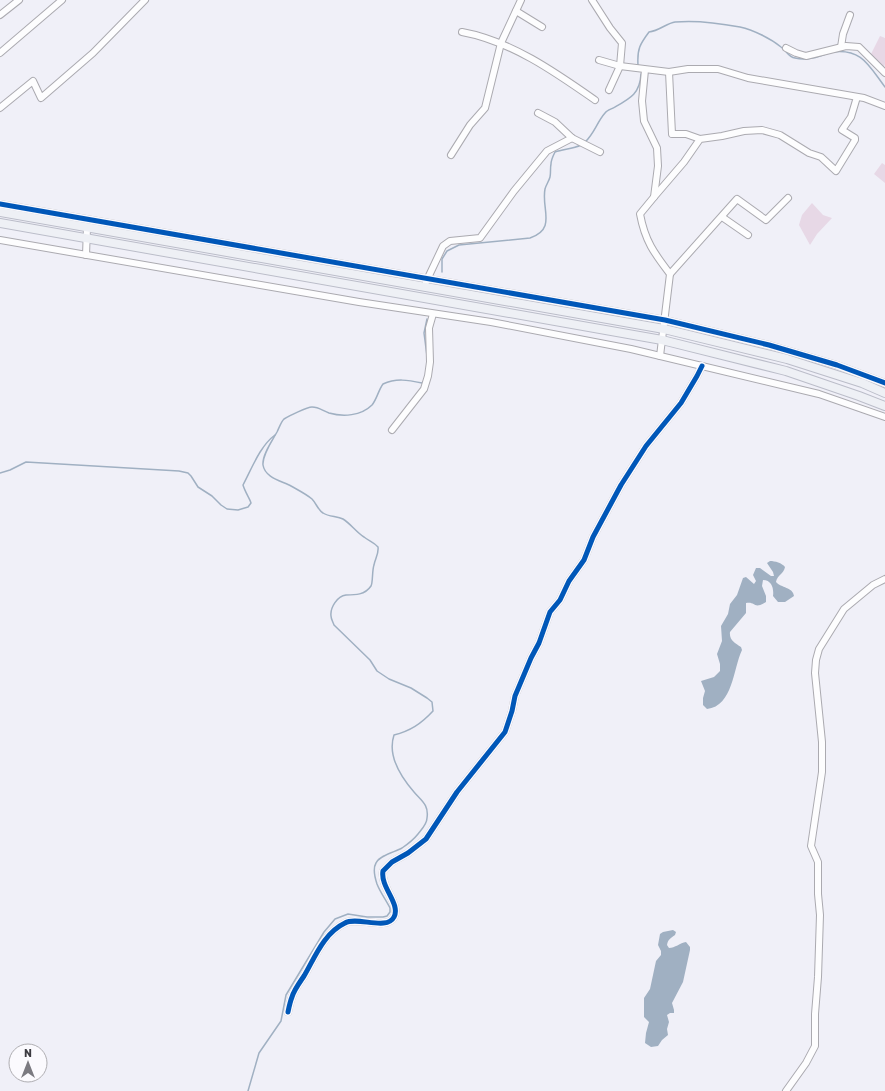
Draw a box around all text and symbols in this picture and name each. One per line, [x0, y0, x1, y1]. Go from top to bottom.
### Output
north arrow [8, 1043, 48, 1083]
text: N [24, 1047, 32, 1060]

